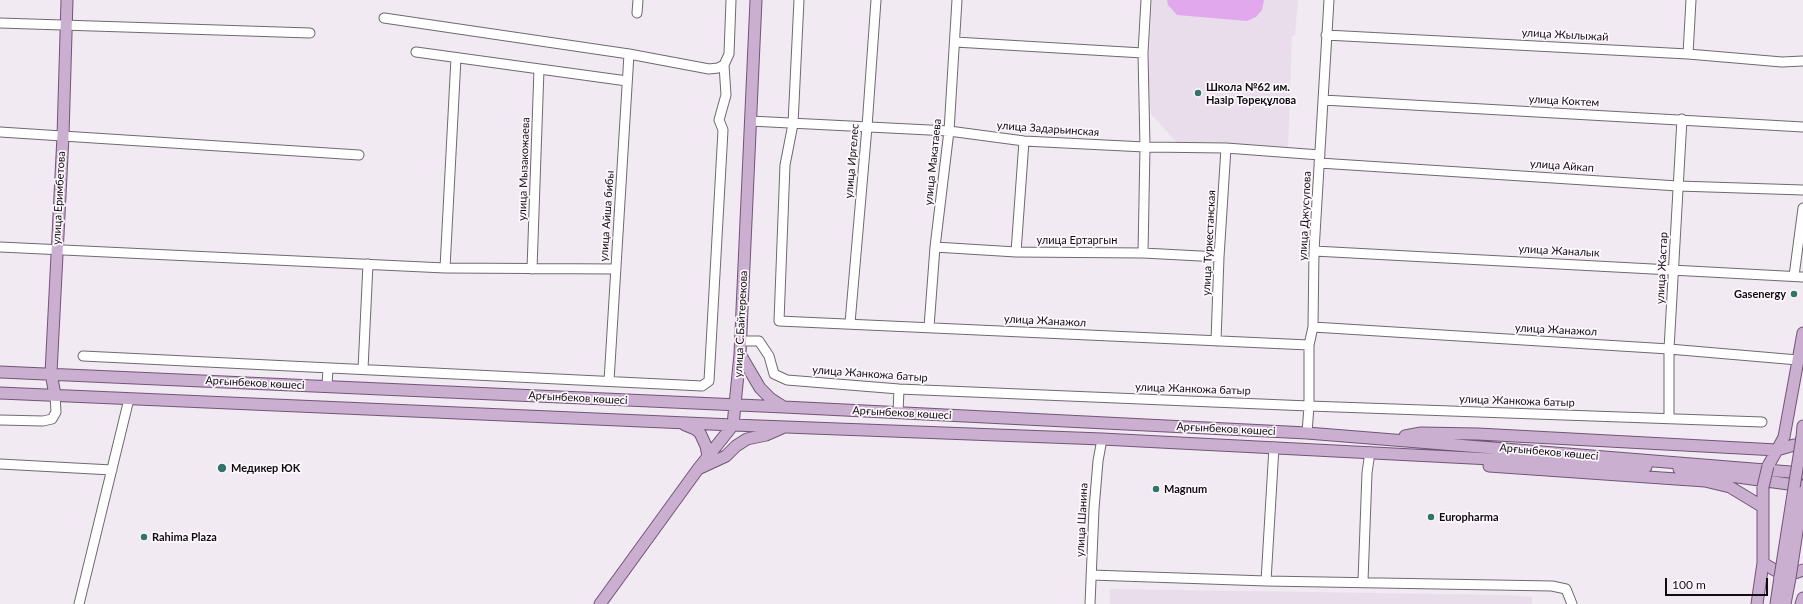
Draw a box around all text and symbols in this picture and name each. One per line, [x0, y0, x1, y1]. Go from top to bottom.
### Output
street label: улица Жылыжай [1521, 26, 1609, 44]
place label: Школа №62 им. Назір Төреқұлова [1206, 80, 1296, 106]
marker: Школа №62 им. Назір Төреқұлова [1193, 88, 1203, 98]
street label: улица Коктем [1528, 93, 1600, 109]
street label: улица Мызакожаева [516, 117, 532, 221]
street label: улица Макатаева [922, 118, 944, 206]
street label: улица Задарьинская [996, 119, 1100, 139]
street label: улица Иргелес [842, 123, 862, 199]
street label: улица Еримбетова [50, 151, 68, 245]
street label: улица Айкап [1530, 157, 1594, 175]
street label: улица Айша бибы [597, 170, 617, 262]
street label: улица Джусупова [1296, 171, 1314, 261]
street label: улица Туркестанская [1200, 190, 1218, 296]
street label: улица Жастар [1654, 232, 1670, 304]
street label: улица Ертаргын [1037, 233, 1117, 247]
street label: улица Жаналык [1518, 242, 1600, 260]
street label: улица С.Байтерекова [732, 270, 750, 378]
place label: Gasenergy [1734, 287, 1786, 301]
marker: Gasenergy [1789, 289, 1799, 299]
street label: улица Жанажол [1004, 312, 1086, 330]
street label: улица Жанажол [1515, 321, 1597, 339]
street label: улица Жанкожа батыр [812, 363, 928, 385]
street label: Арғынбеков көшесі [205, 374, 305, 392]
street label: улица Жанкожа батыр [1135, 380, 1251, 398]
street label: Арғынбеков көшесі [528, 389, 628, 407]
street label: улица Жанкожа батыр [1459, 392, 1575, 410]
street label: Арғынбеков көшесі [852, 404, 952, 422]
street label: Арғынбеков көшесі [1176, 420, 1276, 438]
street label: Арғынбеков көшесі [1499, 441, 1599, 463]
place label: Медикер ЮK [231, 461, 300, 475]
marker: Медикер ЮK [216, 462, 228, 474]
place label: Magnum [1164, 482, 1207, 496]
street label: улица Шанина [1073, 483, 1091, 557]
marker: Magnum [1151, 484, 1161, 494]
place label: Europharma [1439, 510, 1499, 524]
marker: Europharma [1426, 512, 1436, 522]
place label: Rahima Plaza [152, 530, 217, 544]
marker: Rahima Plaza [139, 532, 149, 542]
scale bar [1667, 570, 1770, 596]
text: 100 m [1672, 577, 1706, 592]

